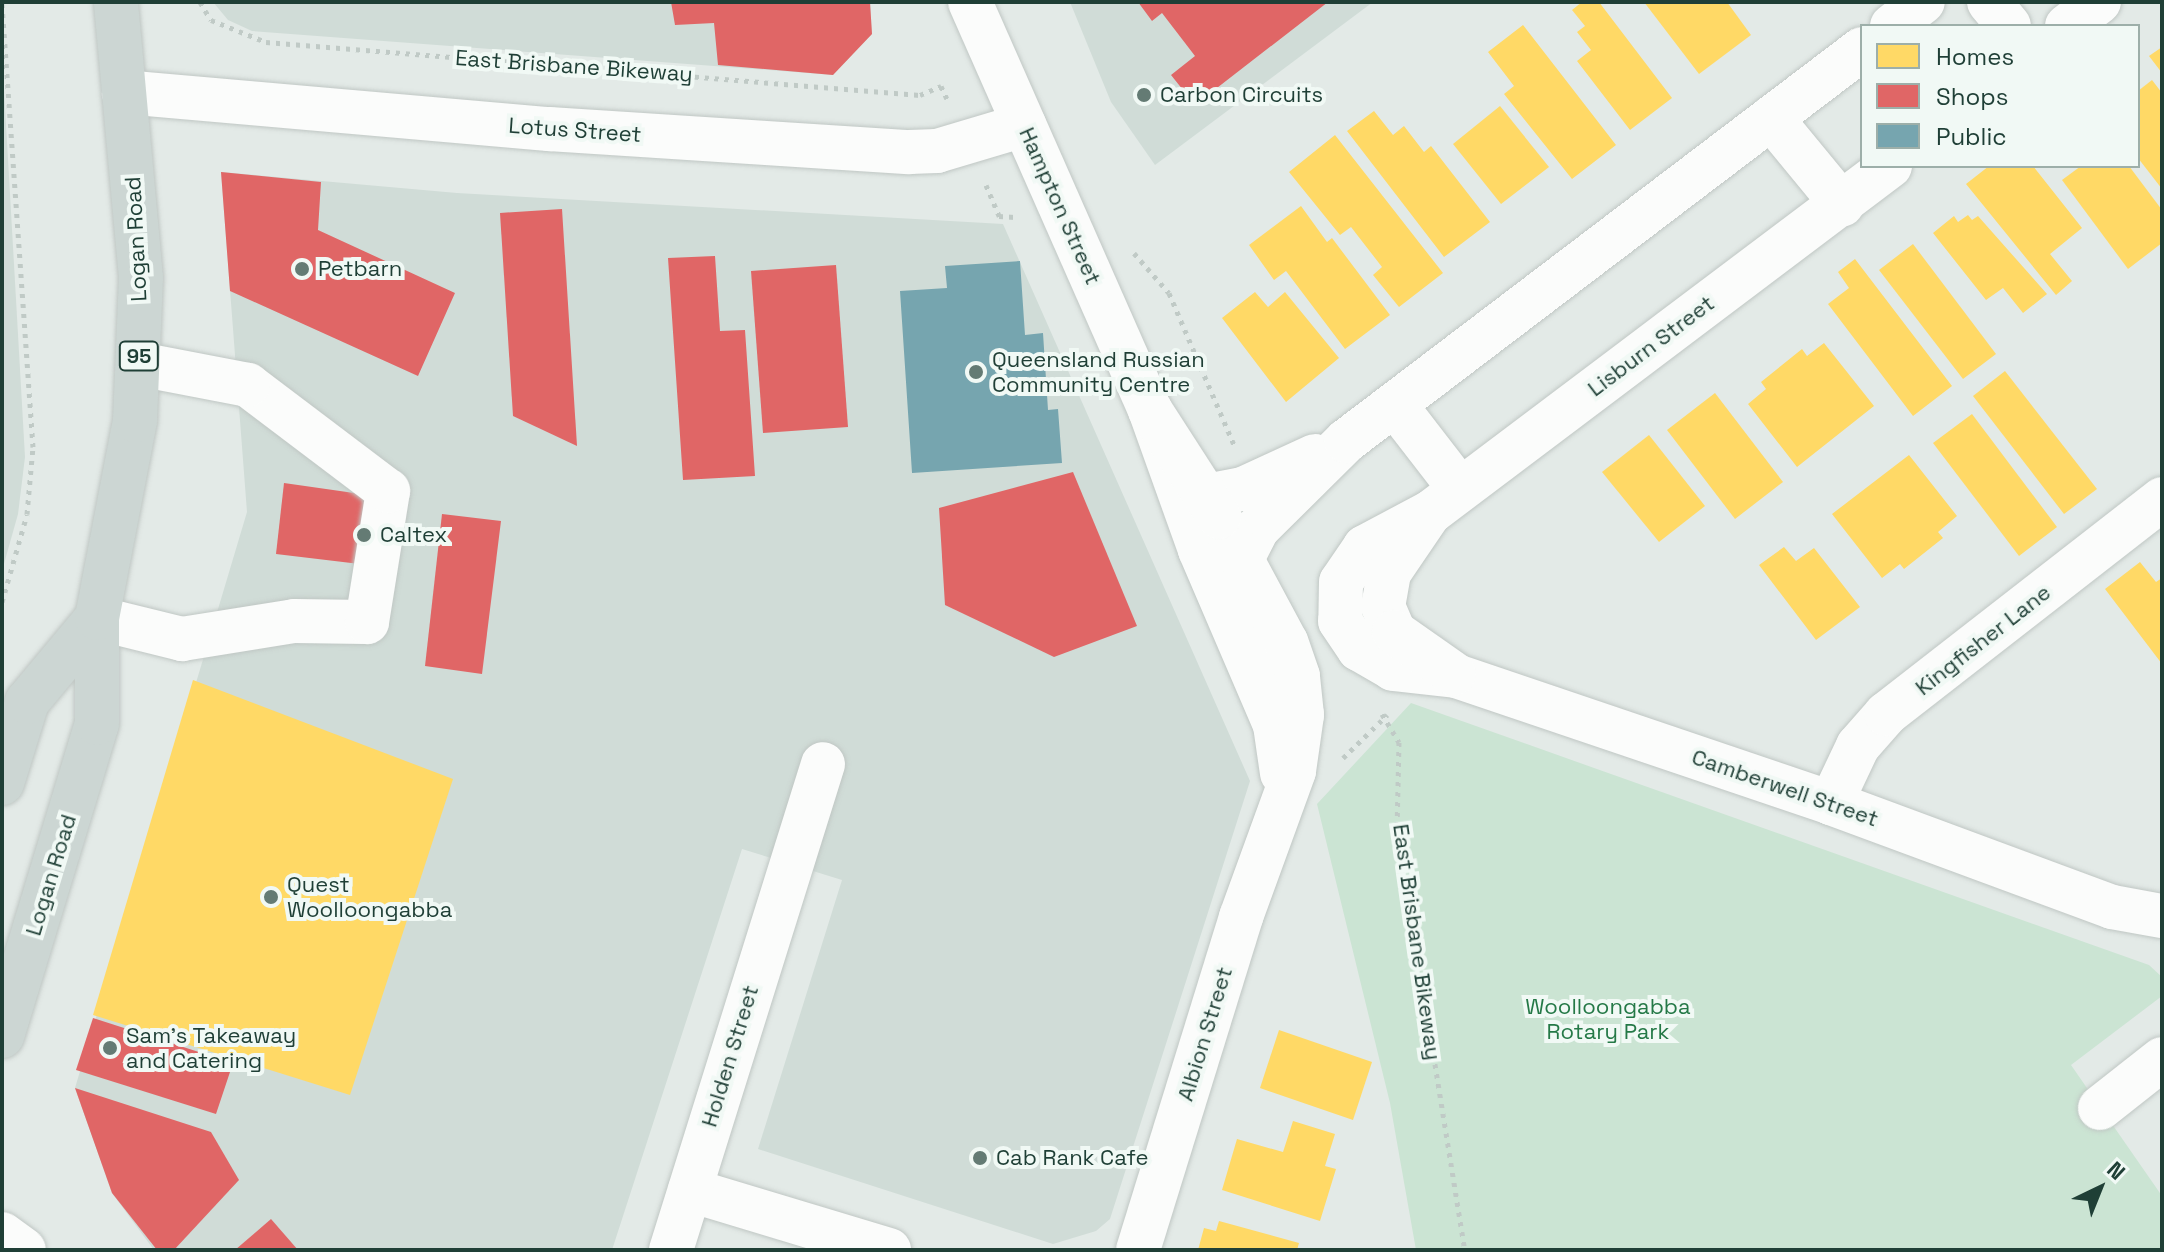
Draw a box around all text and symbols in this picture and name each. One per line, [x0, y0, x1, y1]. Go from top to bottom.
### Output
legend [1860, 24, 2140, 168]
text: Homes [1936, 41, 2014, 72]
street label: East Brisbane Bikeway [454, 45, 694, 87]
text: Shops [1936, 81, 2008, 112]
place label: Carbon Circuits [1160, 82, 1323, 108]
marker: Carbon Circuits [1135, 86, 1153, 104]
street label: Lotus Street [508, 112, 642, 148]
text: Public [1936, 121, 2007, 152]
street label: Hampton Street [1013, 123, 1107, 289]
street label: Logan Road [120, 176, 152, 302]
place label: Petbarn [318, 256, 402, 282]
marker: Petbarn [293, 260, 311, 278]
street label: Lisburn Street [1583, 290, 1719, 402]
road number: 95 [117, 340, 161, 372]
place label: Queensland Russian Community Centre [992, 346, 1205, 398]
marker: Queensland Russian Community Centre [967, 363, 985, 381]
place label: Caltex [380, 522, 447, 548]
marker: Caltex [355, 526, 373, 544]
street label: Kingfisher Lane [1910, 579, 2056, 701]
street label: Camberwell Street [1688, 744, 1882, 832]
street label: Logan Road [20, 811, 82, 939]
street label: East Brisbane Bikeway [1387, 822, 1447, 1062]
place label: Quest Woolloongabba [287, 871, 452, 922]
marker: Quest Woolloongabba [262, 888, 280, 906]
street label: Albion Street [1172, 964, 1238, 1104]
street label: Holden Street [696, 982, 764, 1130]
park label: Woolloongabba Rotary Park [1525, 993, 1691, 1044]
place label: Sam's Takeaway and Catering [126, 1022, 297, 1074]
marker: Sam's Takeaway and Catering [101, 1039, 119, 1057]
place label: Cab Rank Cafe [996, 1145, 1148, 1171]
north arrow [2060, 1148, 2140, 1228]
marker: Cab Rank Cafe [971, 1149, 989, 1167]
text: N [2101, 1155, 2131, 1186]

